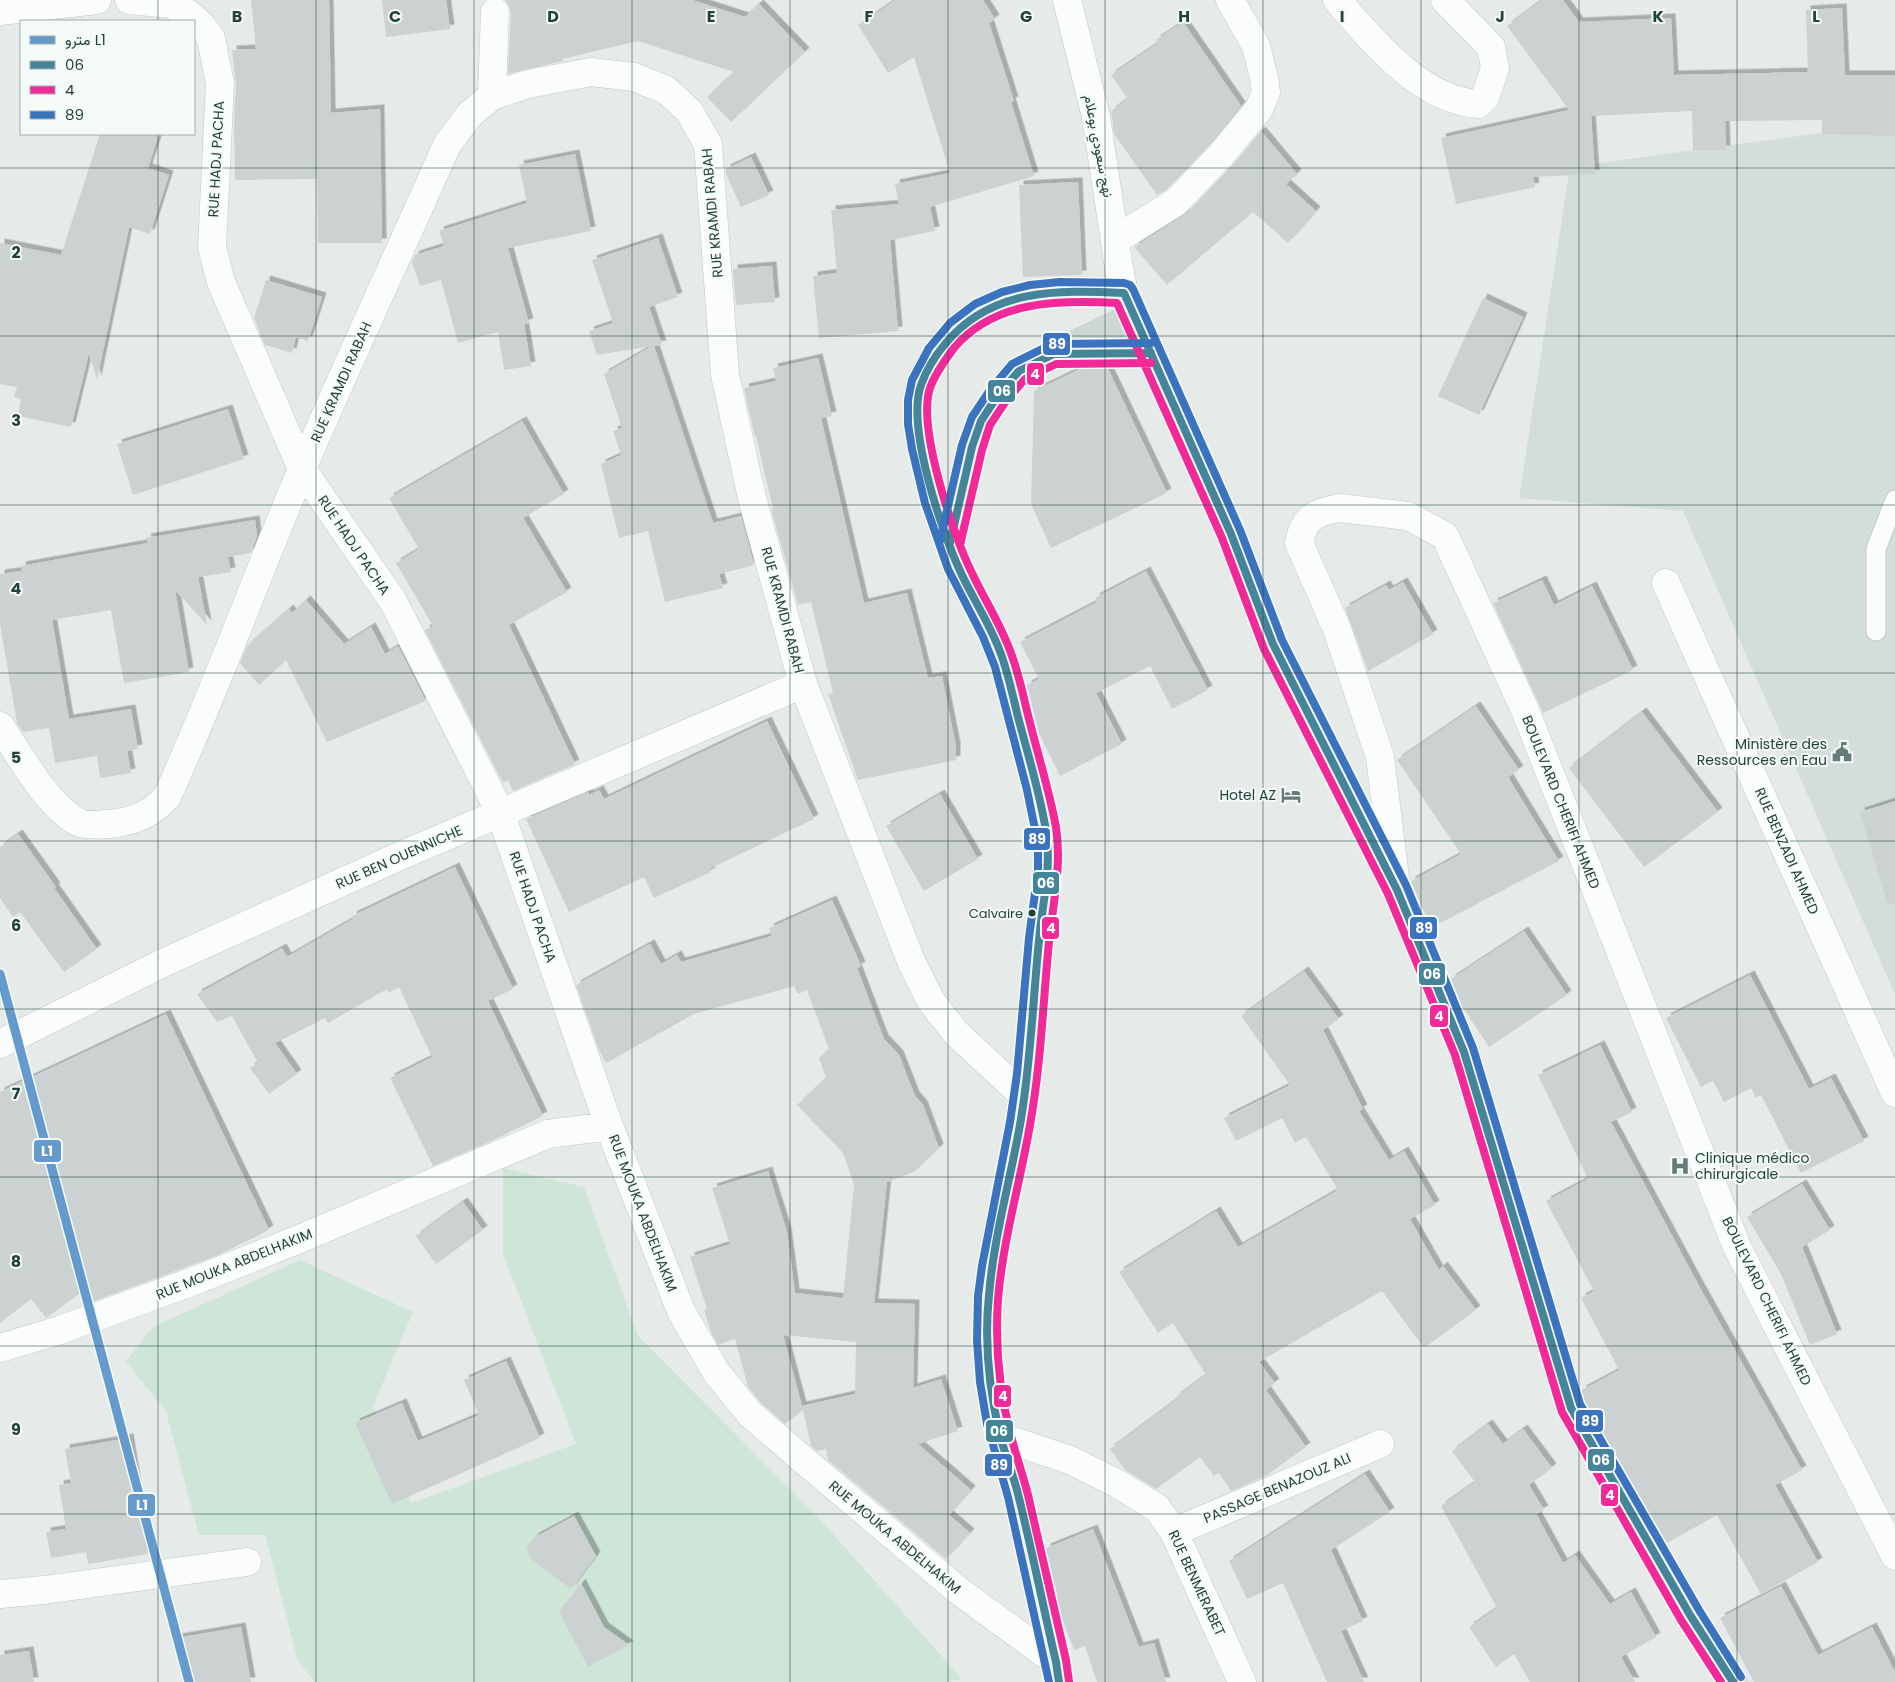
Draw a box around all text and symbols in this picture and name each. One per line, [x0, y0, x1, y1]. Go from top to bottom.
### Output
text: B [232, 5, 242, 28]
text: C [389, 5, 401, 28]
text: D [547, 5, 559, 28]
text: E [707, 5, 715, 28]
text: F [865, 5, 874, 28]
text: G [1020, 5, 1032, 28]
text: H [1178, 5, 1190, 28]
text: I [1340, 5, 1344, 28]
text: J [1495, 5, 1505, 28]
text: K [1652, 5, 1664, 28]
text: L [1812, 5, 1820, 28]
legend [20, 20, 195, 135]
text: مترو L1 [65, 29, 106, 50]
text: 06 [65, 54, 84, 75]
text: 4 [65, 79, 74, 100]
street label: نهج سعودي بوعلام [1077, 93, 1119, 200]
street label: RUE HADJ PACHA [203, 100, 229, 218]
text: 89 [65, 104, 84, 125]
street label: RUE KRAMDI RABAH [696, 147, 728, 279]
text: 2 [11, 241, 21, 264]
street label: RUE KRAMDI RABAH [305, 319, 377, 445]
line badge: 89 [1042, 332, 1071, 356]
text: 89 [1048, 334, 1066, 354]
line badge: 4 [1026, 362, 1045, 386]
text: 4 [1030, 364, 1040, 384]
line badge: 06 [987, 379, 1016, 403]
text: 06 [993, 381, 1011, 401]
text: 3 [11, 409, 21, 432]
street label: RUE HADJ PACHA [313, 491, 395, 599]
street label: RUE KRAMDI RABAH [757, 545, 809, 675]
text: 4 [11, 577, 22, 600]
street label: BOULEVARD CHERIFI AHMED [1517, 712, 1605, 892]
place label: Ministère des Ressources en Eau [1697, 734, 1827, 770]
public building icon: Ministère des Ressources en Eau [1831, 741, 1853, 763]
text: 5 [11, 746, 21, 769]
hotel icon: Hotel AZ [1280, 784, 1302, 806]
street label: RUE BENZADI AHMED [1750, 784, 1824, 918]
place label: Hotel AZ [1219, 785, 1276, 805]
street label: RUE BEN OUENNICHE [333, 820, 465, 894]
line badge: 89 [1023, 827, 1051, 851]
text: 89 [1028, 829, 1046, 849]
street label: RUE HADJ PACHA [505, 849, 561, 965]
line badge: 06 [1032, 871, 1060, 895]
text: 06 [1037, 873, 1055, 893]
place label: Calvaire [969, 904, 1023, 923]
marker: Calvaire [1027, 908, 1037, 918]
text: 6 [11, 914, 21, 937]
line badge: 4 [1041, 916, 1060, 940]
line badge: 89 [1409, 916, 1438, 940]
text: 4 [1046, 918, 1056, 938]
text: 89 [1415, 918, 1433, 938]
line badge: 06 [1418, 962, 1446, 986]
text: 06 [1423, 964, 1441, 984]
line badge: 4 [1429, 1004, 1449, 1028]
text: 4 [1434, 1006, 1444, 1026]
text: 7 [12, 1082, 21, 1105]
street label: RUE MOUKA ABDELHAKIM [604, 1131, 682, 1295]
line badge: L1 [33, 1139, 62, 1163]
text: L1 [41, 1141, 53, 1161]
place label: Clinique médico chirurgicale [1695, 1148, 1809, 1184]
hospital icon: Clinique médico chirurgicale [1669, 1155, 1691, 1177]
street label: BOULEVARD CHERIFI AHMED [1717, 1213, 1817, 1389]
street label: RUE MOUKA ABDELHAKIM [153, 1223, 315, 1305]
text: 8 [11, 1250, 21, 1273]
line badge: 4 [993, 1384, 1012, 1408]
text: 4 [998, 1386, 1008, 1406]
line badge: 89 [1575, 1409, 1604, 1433]
text: 89 [1581, 1411, 1599, 1431]
text: 9 [11, 1418, 21, 1441]
line badge: 06 [985, 1419, 1014, 1443]
text: 06 [990, 1421, 1008, 1441]
street label: PASSAGE BENAZOUZ ALI [1200, 1448, 1354, 1528]
line badge: 06 [1587, 1448, 1615, 1472]
text: 06 [1592, 1450, 1610, 1470]
line badge: 89 [984, 1453, 1013, 1477]
text: 89 [990, 1455, 1008, 1475]
street label: RUE MOUKA ABDELHAKIM [825, 1476, 965, 1598]
line badge: 4 [1600, 1483, 1619, 1507]
text: 4 [1605, 1485, 1615, 1505]
line badge: L1 [127, 1493, 156, 1517]
text: L1 [136, 1495, 148, 1515]
street label: RUE BENMERABET [1164, 1527, 1231, 1640]

